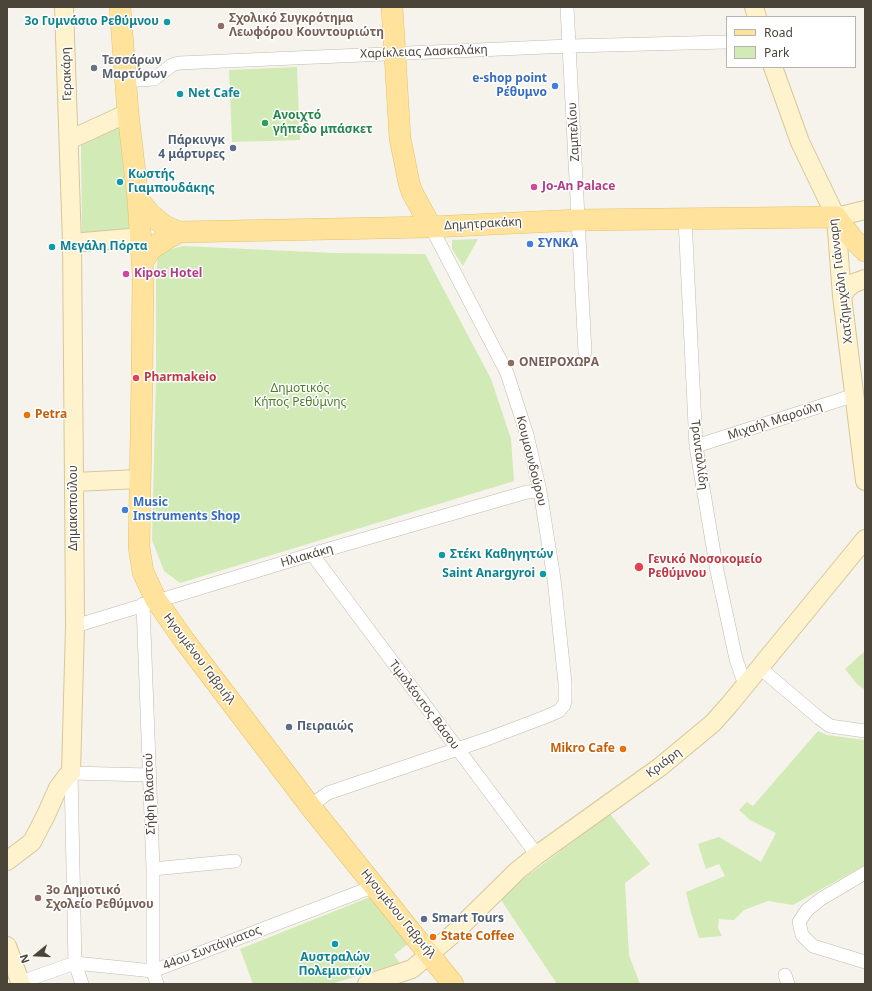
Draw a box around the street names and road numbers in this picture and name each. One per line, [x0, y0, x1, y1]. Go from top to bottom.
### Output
street label: Χαρίκλειας Δασκαλάκη [360, 43, 488, 61]
street label: Γερακάρη [59, 47, 75, 101]
street label: Ζαμπελίου [565, 102, 583, 162]
street label: Δημητρακάκη [444, 215, 522, 233]
street label: Χατζημιχάλη Γιάνναρη [826, 218, 856, 344]
street label: Μιχαήλ Μαρούλη [726, 399, 824, 443]
street label: Κουμουνδούρου [513, 414, 549, 508]
street label: Τρανταλλίδη [688, 419, 710, 491]
street label: Δημακοπούλου [67, 465, 81, 551]
street label: Ηλιακάκη [279, 542, 335, 570]
street label: Ηγουμένου Γαβριήλ [160, 610, 238, 708]
street label: Τιμολέοντος Βάσου [386, 658, 462, 752]
street label: Κριάρη [644, 745, 684, 781]
street label: Σήφη Βλαστού [141, 753, 159, 835]
street label: Ηγουμένου Γαβριήλ [358, 866, 438, 962]
street label: 44ου Συντάγματος [161, 923, 263, 973]

